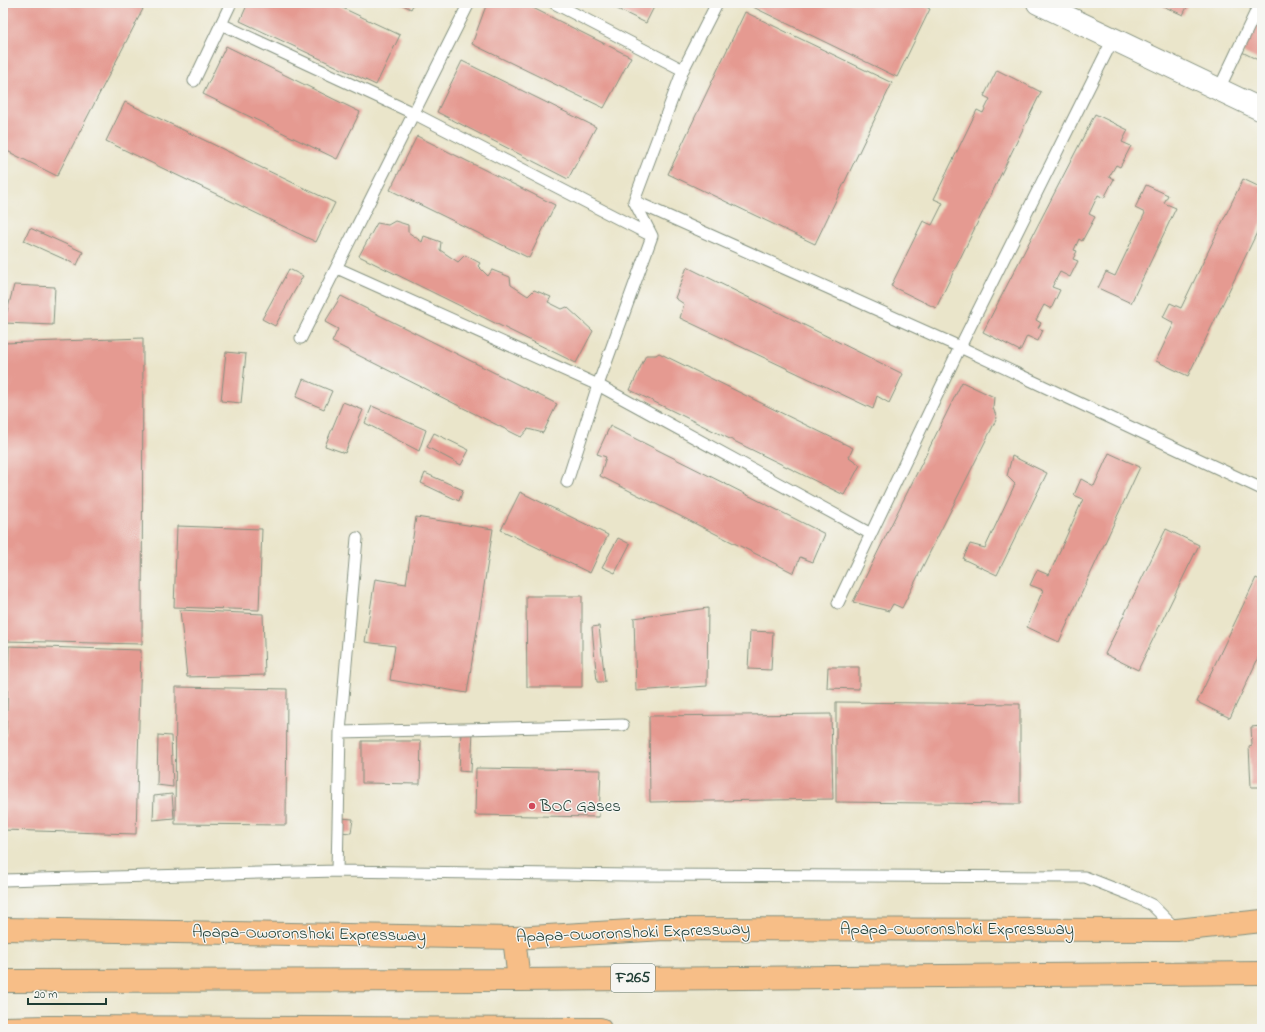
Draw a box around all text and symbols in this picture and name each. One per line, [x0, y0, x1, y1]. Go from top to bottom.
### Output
place label: BOC Gases [539, 794, 621, 819]
marker: BOC Gases [527, 801, 537, 811]
street label: Apapa-Oworonshoki Expressway [516, 916, 750, 951]
street label: Apapa-Oworonshoki Expressway [840, 917, 1074, 943]
street label: Apapa-Oworonshoki Expressway [192, 919, 426, 950]
road number: F265 [611, 964, 655, 992]
scale bar [28, 980, 106, 1006]
text: 20 m [34, 986, 57, 1004]

